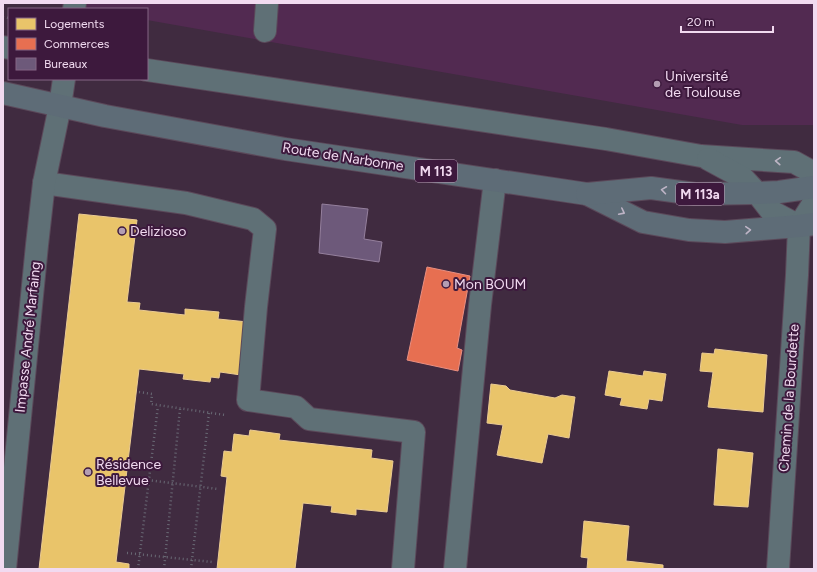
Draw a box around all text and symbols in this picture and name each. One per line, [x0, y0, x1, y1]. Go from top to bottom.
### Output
legend [8, 8, 148, 80]
scale bar [681, 8, 773, 34]
text: 20 m [687, 15, 715, 29]
text: Logements [44, 17, 105, 31]
text: Commerces [44, 37, 110, 51]
text: Bureaux [44, 57, 87, 71]
place label: Université de Toulouse [665, 68, 741, 101]
marker: Université de Toulouse [652, 79, 662, 89]
street label: Route de Narbonne [281, 139, 405, 175]
one-way arrow [775, 157, 781, 166]
road number: M 113 [415, 160, 457, 182]
road number: M 113a [676, 183, 724, 205]
one-way arrow [661, 186, 667, 195]
one-way arrow [617, 207, 625, 215]
place label: Delizioso [130, 223, 187, 240]
one-way arrow [745, 225, 751, 234]
marker: Delizioso [117, 226, 127, 236]
street label: Impasse André Marfaing [12, 261, 44, 413]
place label: Mon BOUM [454, 276, 526, 293]
marker: Mon BOUM [441, 279, 451, 289]
street label: Chemin de la Bourdette [775, 323, 803, 473]
place label: Résidence Bellevue [96, 456, 161, 489]
marker: Résidence Bellevue [83, 467, 93, 477]

